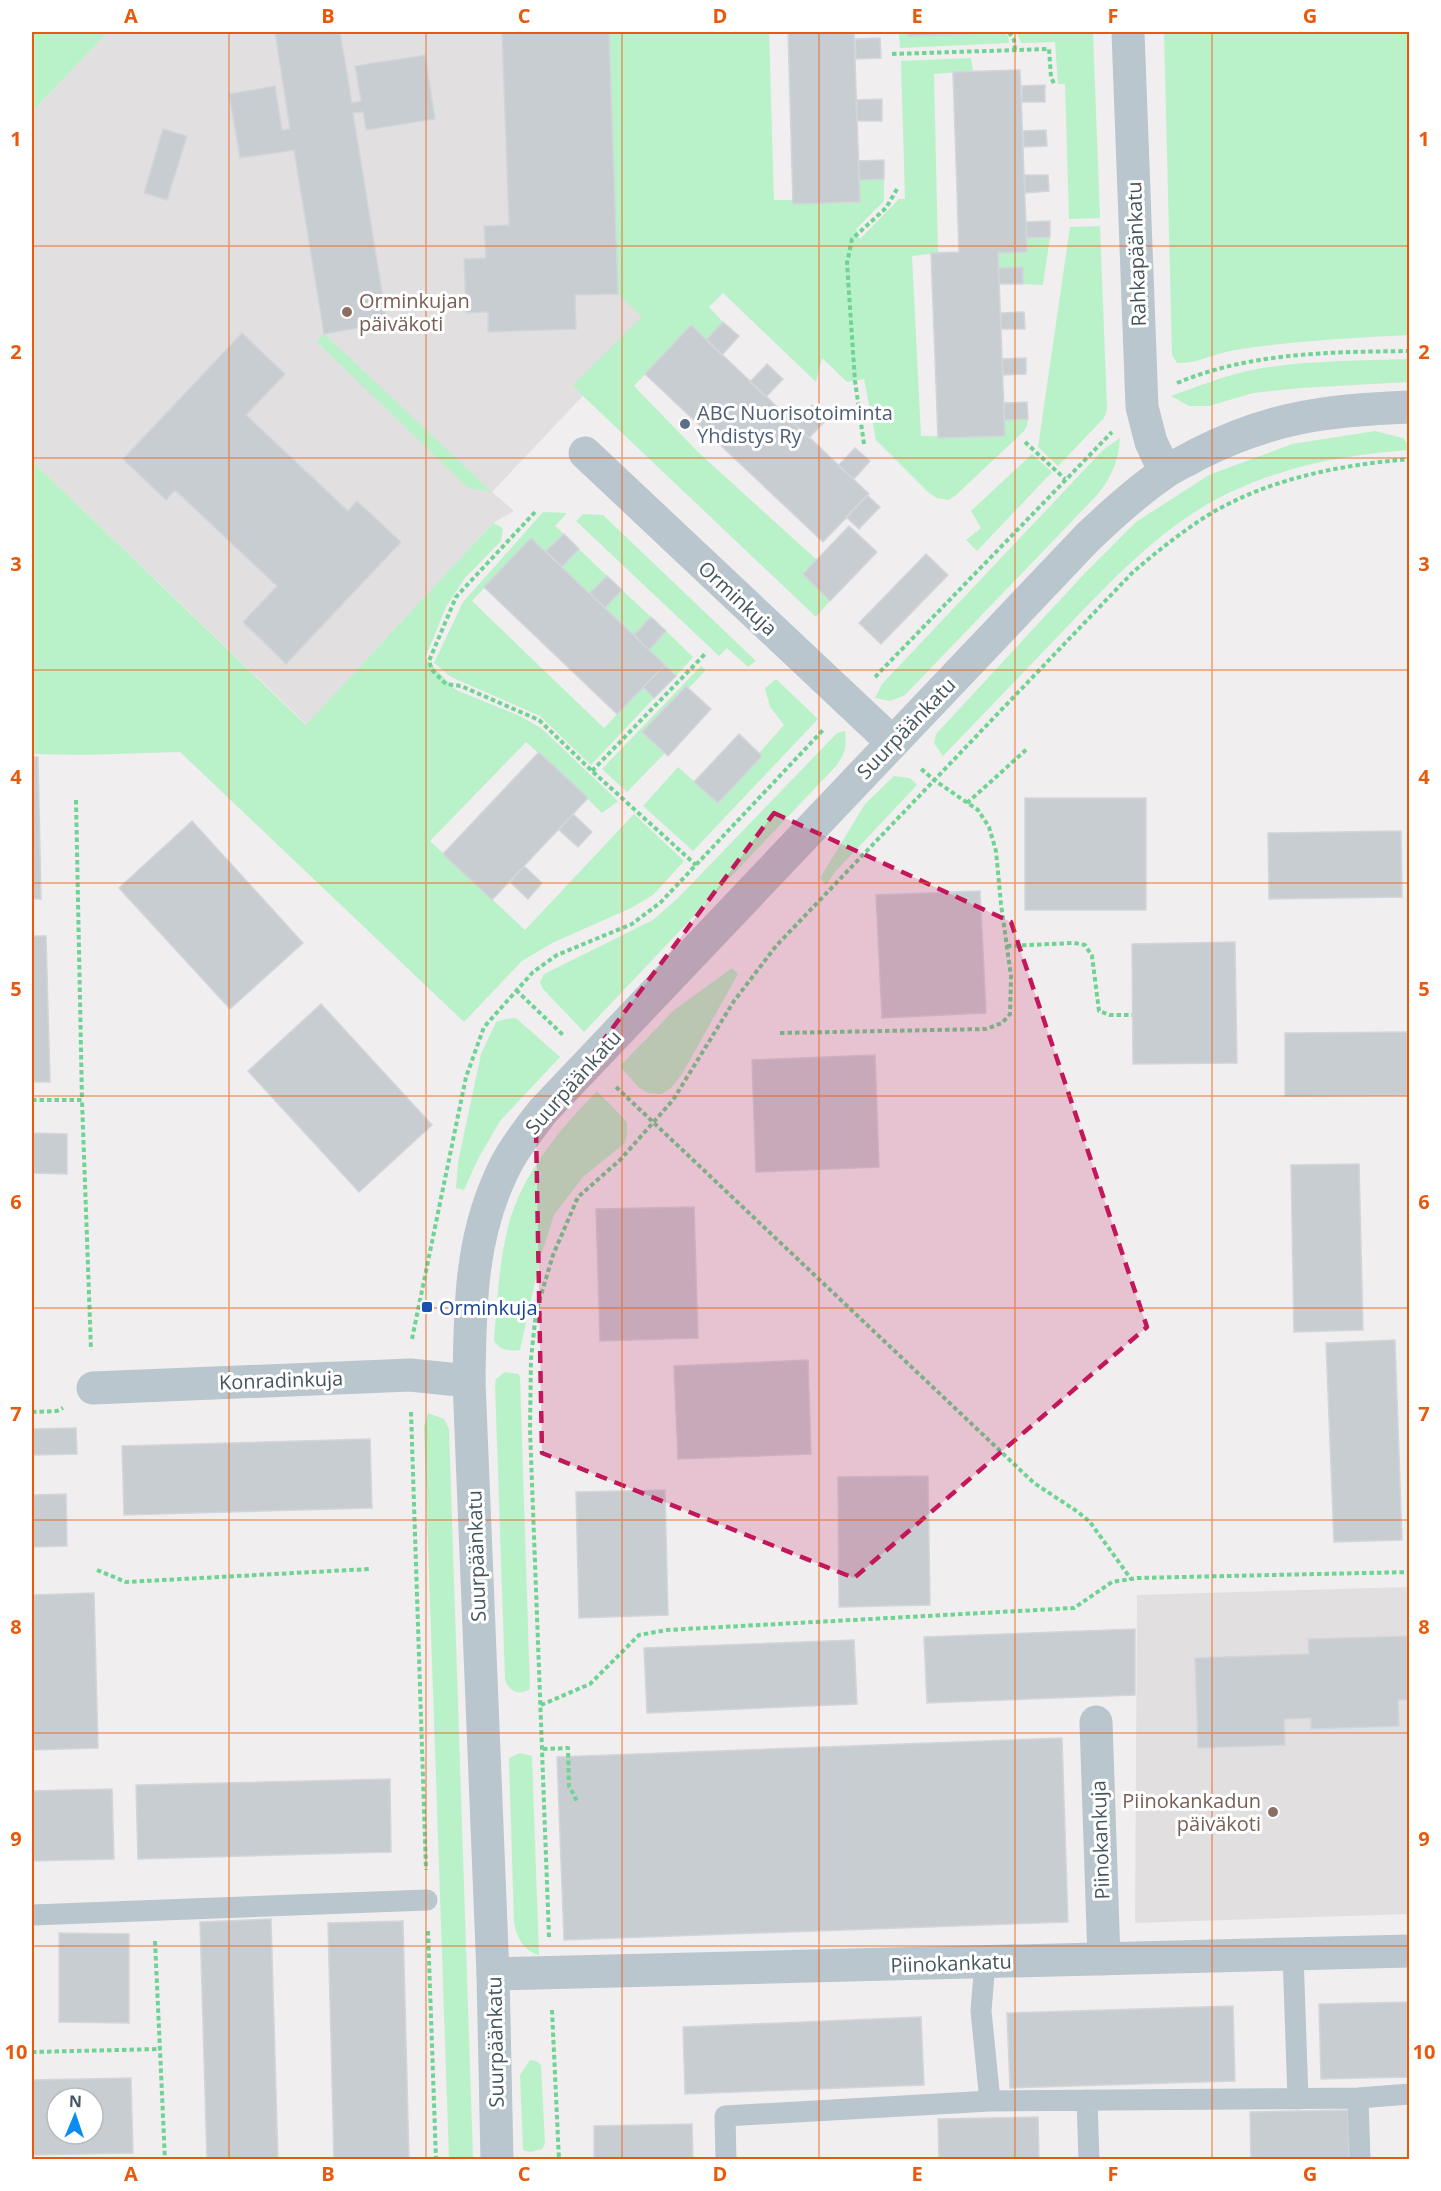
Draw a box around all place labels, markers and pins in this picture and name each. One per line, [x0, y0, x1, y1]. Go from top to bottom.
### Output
place label: Orminkujan päiväkoti [359, 287, 470, 337]
marker: Orminkujan päiväkoti [340, 305, 354, 319]
place label: ABC Nuorisotoiminta Yhdistys Ry [697, 399, 893, 449]
marker: ABC Nuorisotoiminta Yhdistys Ry [678, 417, 692, 431]
place label: Orminkuja [439, 1294, 538, 1321]
marker: Orminkuja [420, 1300, 434, 1314]
place label: Piinokankadun päiväkoti [1122, 1787, 1261, 1837]
marker: Piinokankadun päiväkoti [1266, 1805, 1280, 1819]

